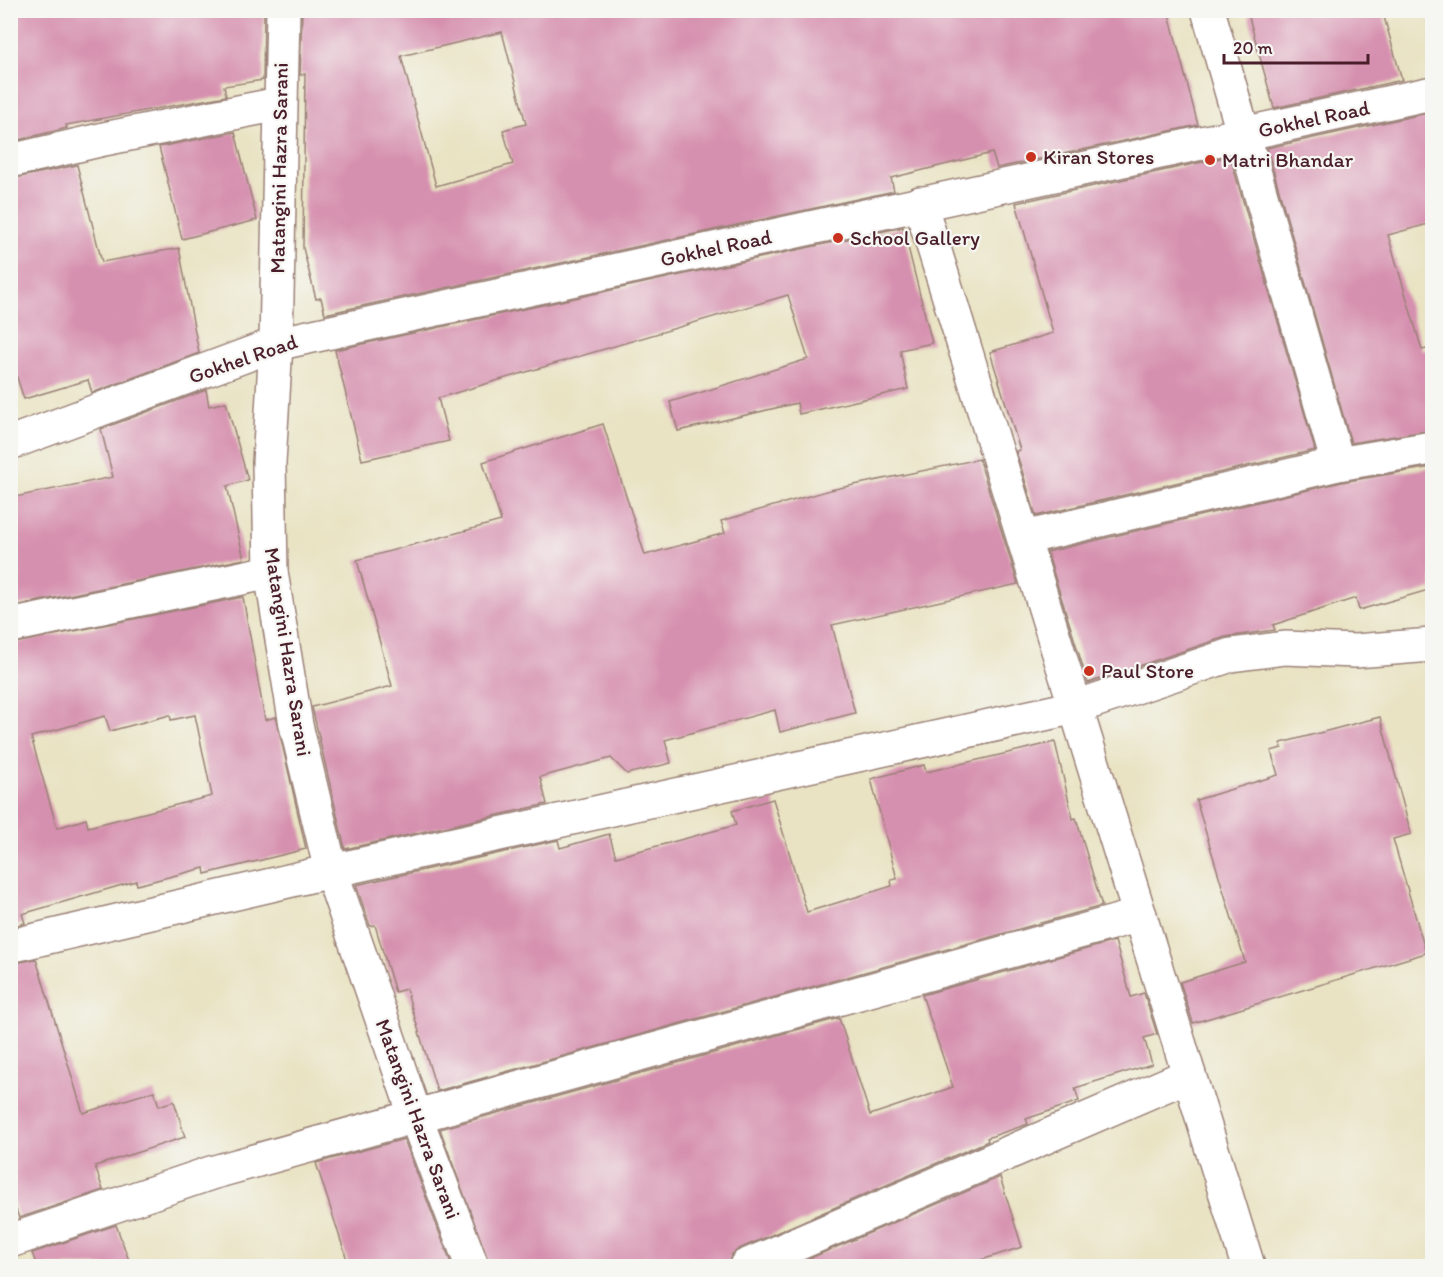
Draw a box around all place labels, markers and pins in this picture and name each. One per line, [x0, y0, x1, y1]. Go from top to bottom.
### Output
place label: Kiran Stores [1043, 144, 1154, 169]
place label: Matri Bhandar [1222, 147, 1354, 172]
marker: Kiran Stores [1024, 150, 1038, 164]
marker: Matri Bhandar [1203, 153, 1217, 167]
place label: School Gallery [850, 225, 980, 250]
marker: School Gallery [831, 231, 845, 245]
place label: Paul Store [1101, 658, 1194, 683]
marker: Paul Store [1082, 664, 1096, 678]

